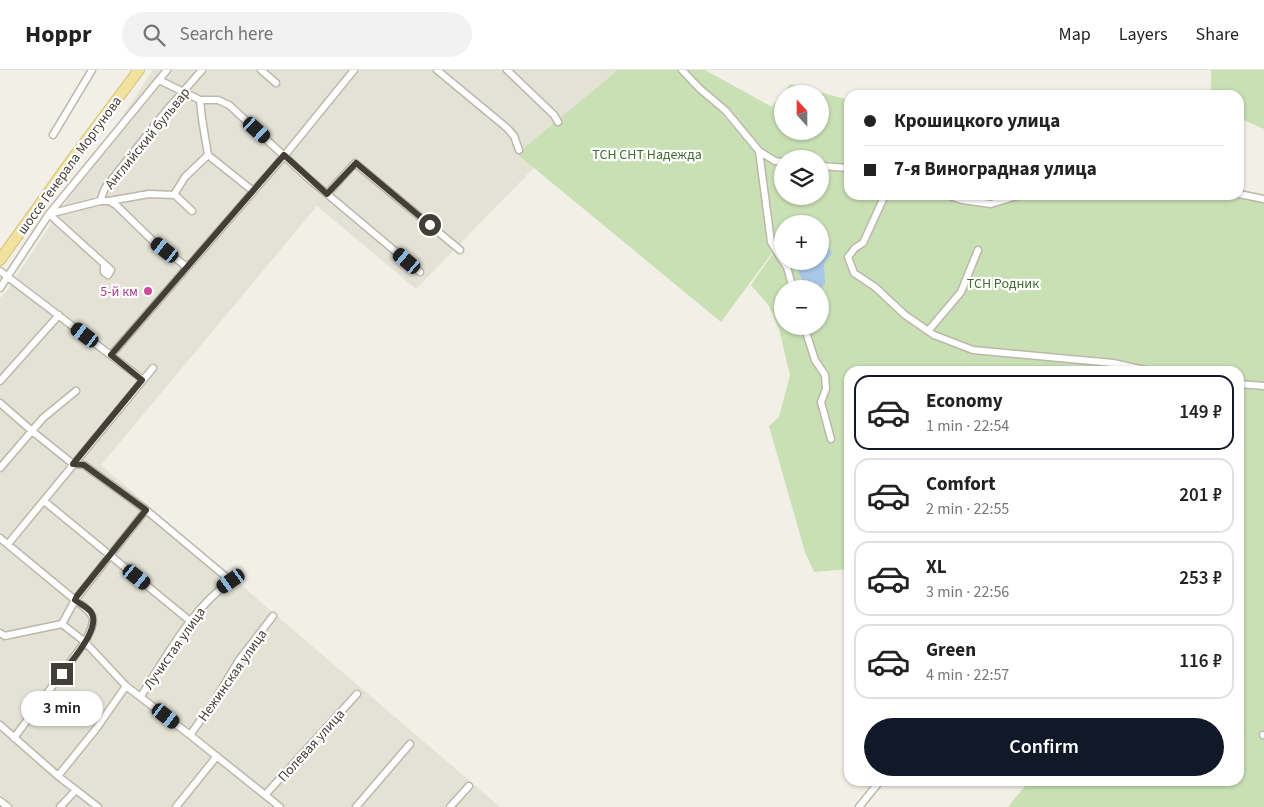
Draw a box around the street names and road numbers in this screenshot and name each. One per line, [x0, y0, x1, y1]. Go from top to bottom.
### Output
street label: Английский бульвар [100, 83, 195, 194]
street label: шоссе Генерала Моргунова [13, 92, 127, 239]
street label: Лучистая улица [139, 603, 211, 694]
street label: Нежинская улица [194, 625, 272, 726]
street label: Полевая улица [274, 705, 350, 786]

